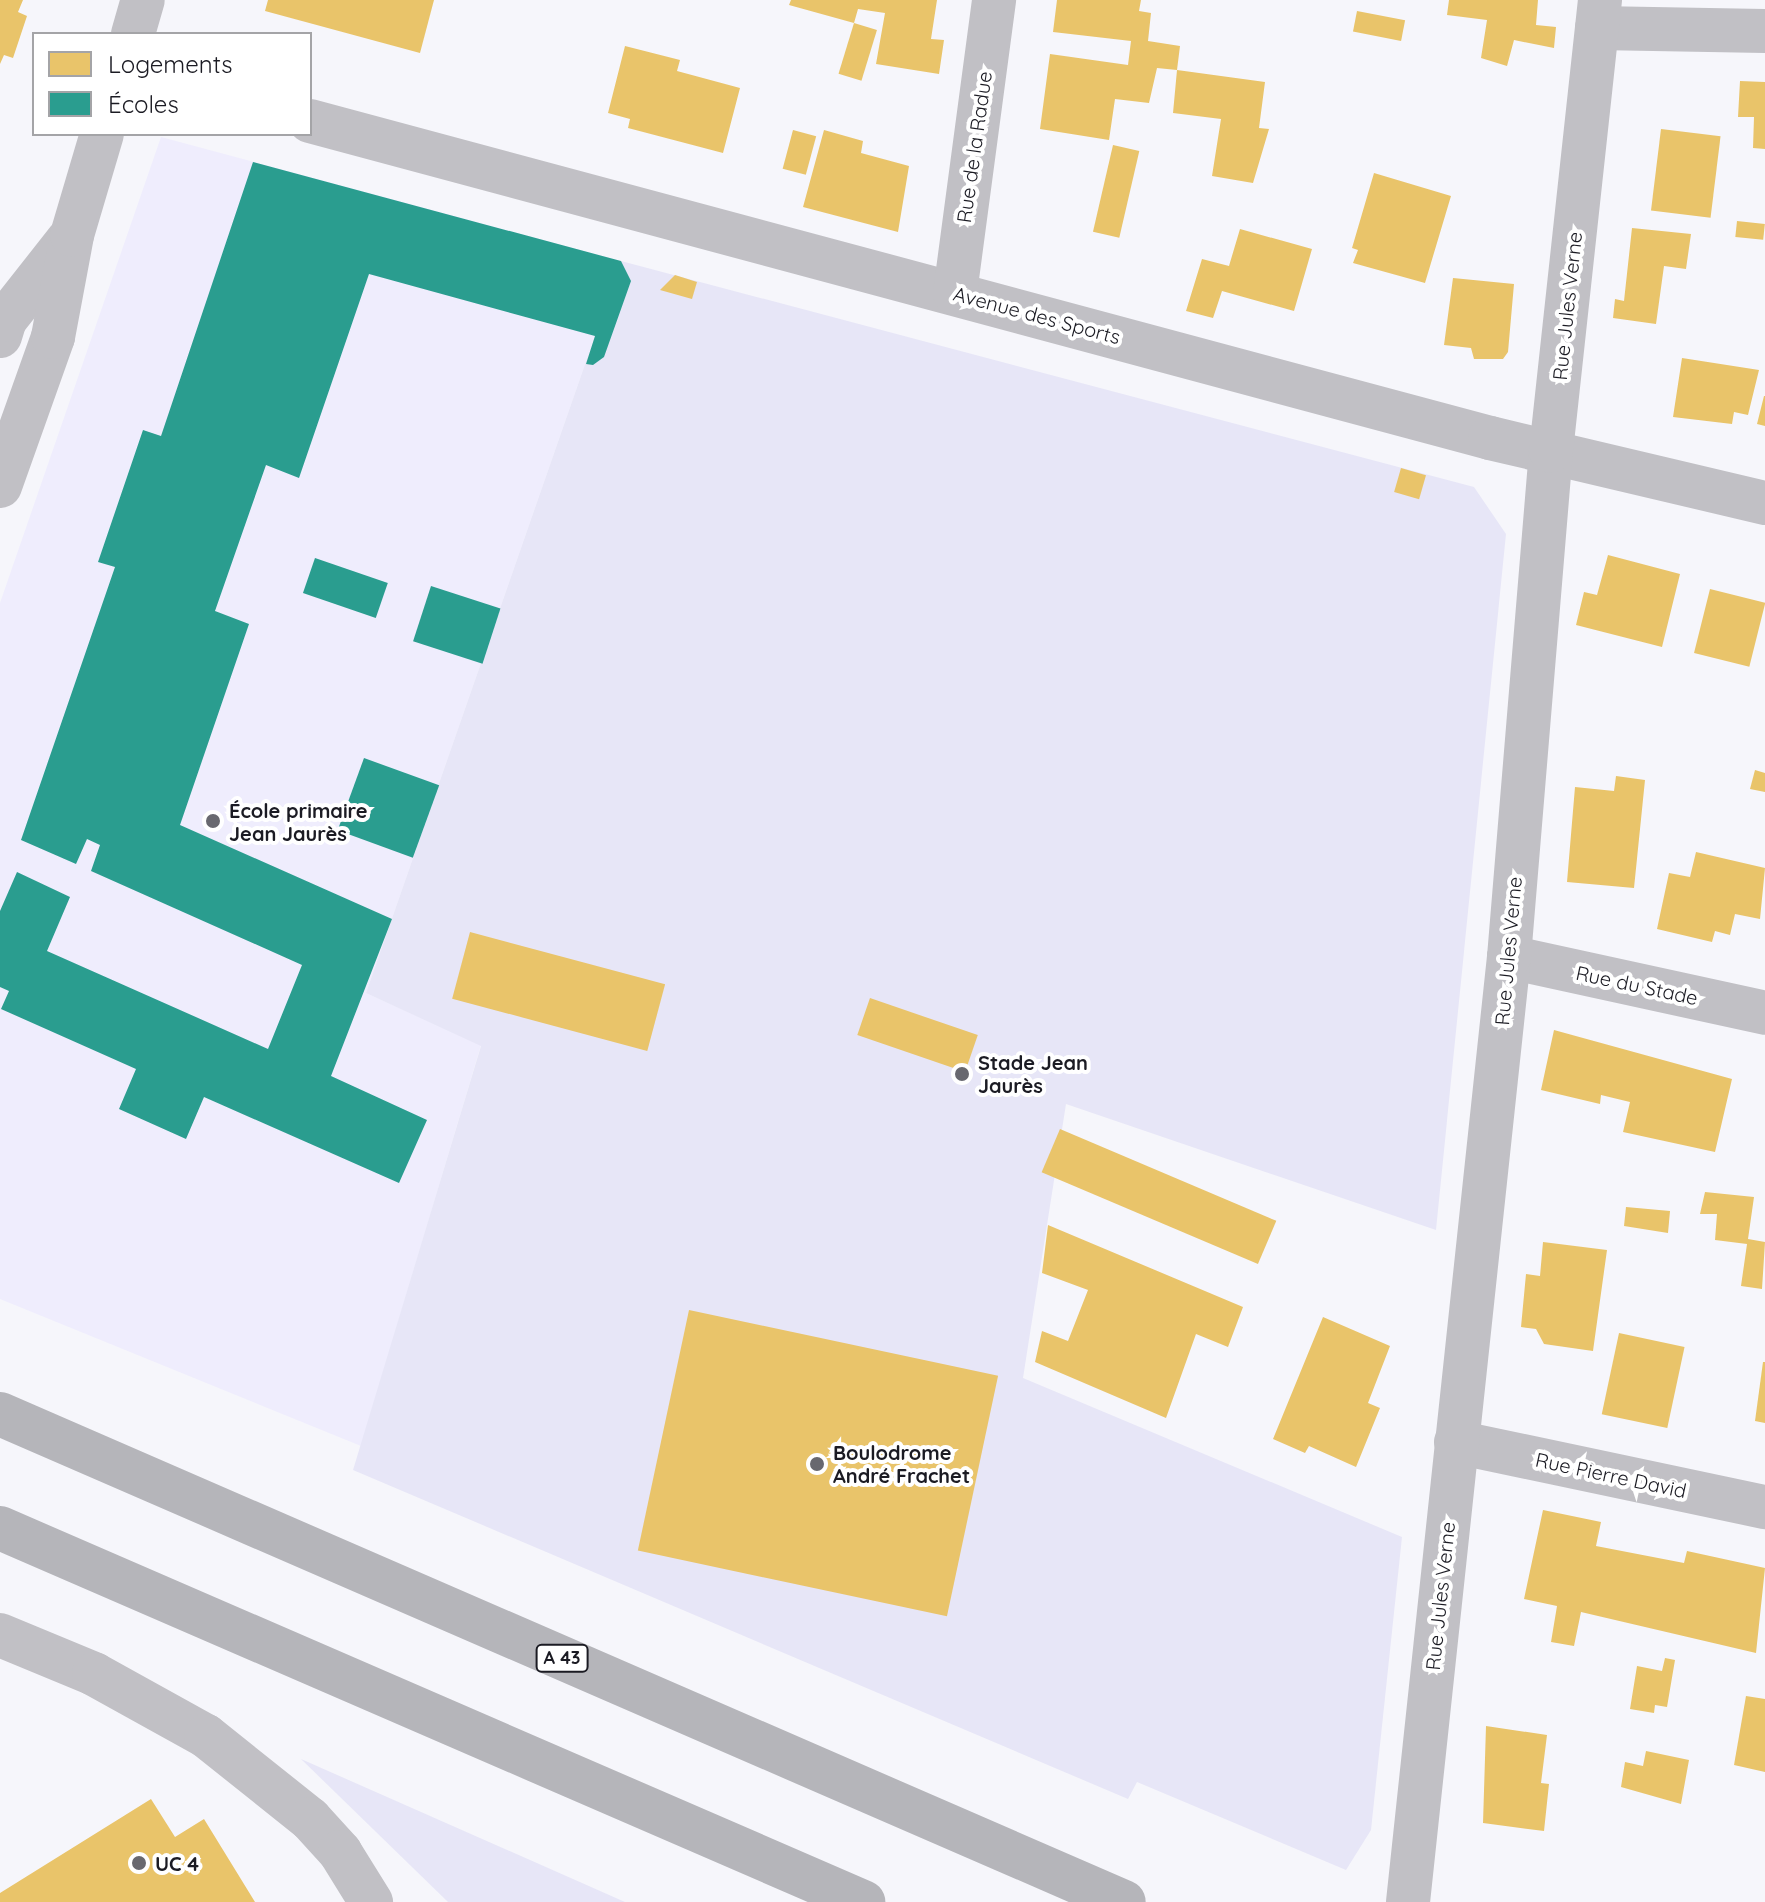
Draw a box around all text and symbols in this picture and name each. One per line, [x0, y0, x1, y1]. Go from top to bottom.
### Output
legend [32, 32, 312, 136]
text: Logements [108, 49, 233, 79]
street label: Rue de la Radue [951, 70, 997, 224]
text: Écoles [108, 89, 179, 119]
street label: Rue Jules Verne [1547, 230, 1587, 382]
street label: Avenue des Sports [951, 281, 1123, 349]
place label: École primaire Jean Jaurès [229, 798, 368, 845]
marker: École primaire Jean Jaurès [204, 812, 222, 830]
street label: Rue Jules Verne [1490, 876, 1526, 1026]
street label: Rue du Stade [1574, 960, 1700, 1010]
place label: Stade Jean Jaurès [978, 1050, 1088, 1097]
marker: Stade Jean Jaurès [953, 1065, 971, 1083]
place label: Boulodrome André Frachet [833, 1440, 970, 1487]
street label: Rue Pierre David [1533, 1447, 1689, 1503]
marker: Boulodrome André Frachet [808, 1455, 826, 1473]
street label: Rue Jules Verne [1420, 1520, 1460, 1672]
road number: A 43 [534, 1644, 590, 1672]
place label: UC 4 [155, 1851, 199, 1875]
marker: UC 4 [130, 1854, 148, 1872]

